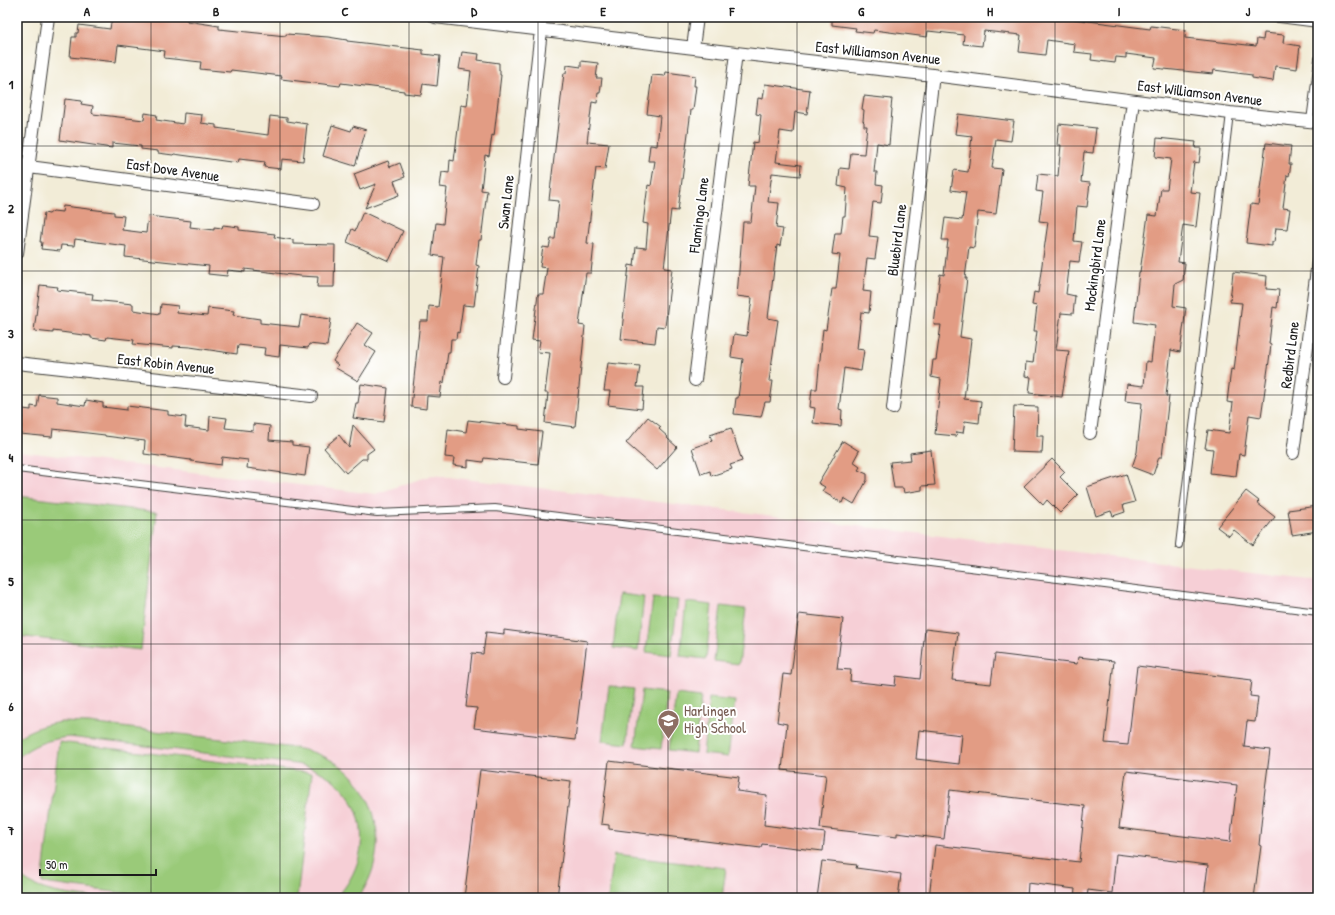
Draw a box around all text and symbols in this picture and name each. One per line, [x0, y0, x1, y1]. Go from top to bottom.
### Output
text: A [84, 2, 91, 20]
text: B [213, 2, 220, 20]
text: C [341, 2, 349, 20]
text: D [471, 2, 478, 20]
text: E [600, 2, 606, 20]
text: F [729, 2, 736, 20]
text: G [858, 2, 865, 20]
text: H [987, 2, 993, 20]
text: I [1117, 2, 1121, 20]
text: J [1246, 2, 1251, 20]
street label: East Williamson Avenue [815, 36, 942, 70]
street label: East Williamson Avenue [1136, 74, 1264, 111]
text: 1 [9, 75, 14, 93]
street label: East Dove Avenue [125, 153, 221, 186]
street label: Swan Lane [492, 174, 519, 230]
street label: Flamingo Lane [683, 176, 714, 255]
text: 2 [8, 199, 15, 217]
street label: Bluebird Lane [882, 203, 911, 277]
street label: Mockingbird Lane [1078, 218, 1111, 312]
street label: Redbird Lane [1275, 320, 1304, 390]
text: 3 [8, 324, 14, 342]
street label: East Robin Avenue [116, 348, 216, 379]
text: 4 [9, 448, 14, 466]
text: 5 [8, 572, 14, 590]
text: 6 [8, 697, 14, 715]
place label: Harlingen High School [684, 700, 746, 738]
school or university icon: Harlingen High School [655, 707, 681, 740]
text: 7 [7, 821, 15, 839]
scale bar [40, 851, 156, 877]
text: 50 m [46, 856, 67, 873]

